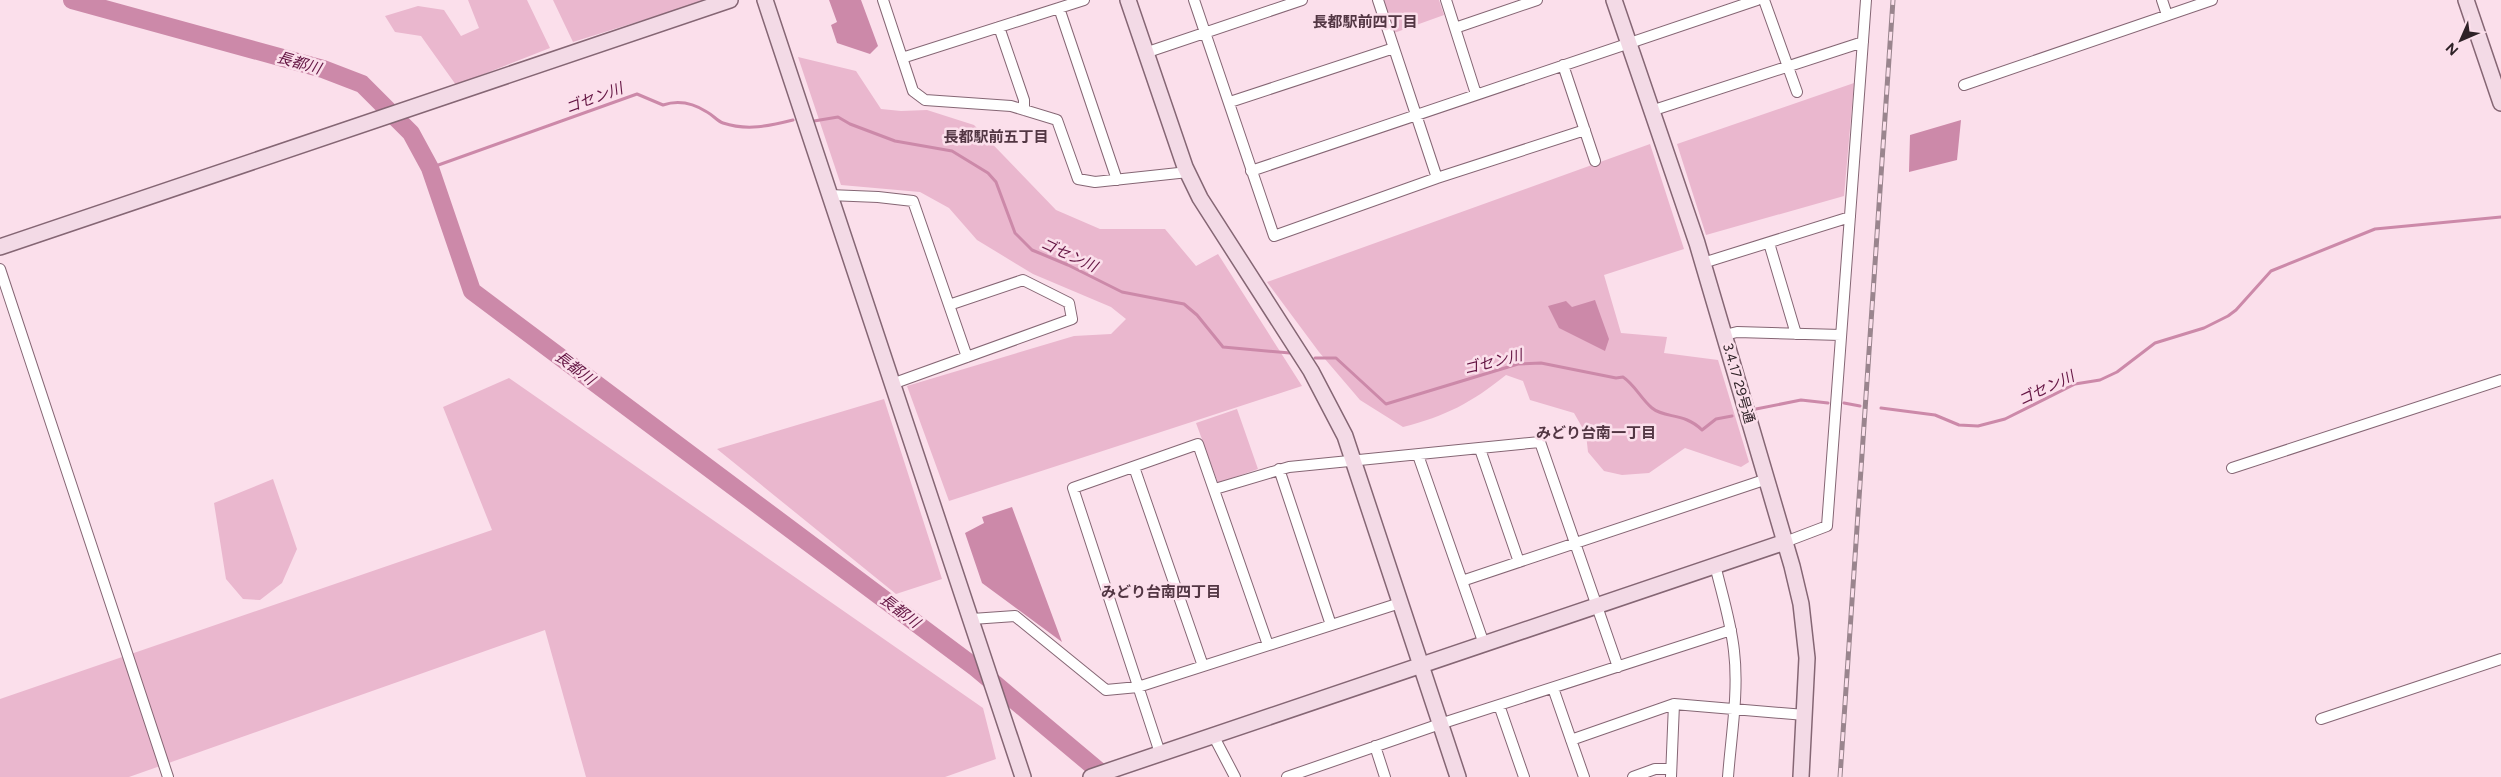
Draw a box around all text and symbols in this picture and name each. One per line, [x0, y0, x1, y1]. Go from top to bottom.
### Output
district label: 長都駅前四丁目 [1312, 13, 1418, 31]
north arrow [2436, 15, 2486, 65]
text: N [2442, 39, 2462, 59]
water label: 長都川 [275, 48, 325, 78]
water label: ゴセン川 [563, 79, 627, 117]
district label: 長都駅前五丁目 [943, 128, 1049, 146]
water label: ゴセン川 [1038, 234, 1102, 277]
street label: 3.4.17 29号通 [1719, 341, 1758, 425]
water label: ゴセン川 [1462, 346, 1526, 378]
water label: 長都川 [552, 347, 600, 390]
water label: ゴセン川 [2015, 366, 2079, 409]
district label: みどり台南一丁目 [1536, 424, 1656, 442]
district label: みどり台南四丁目 [1101, 583, 1221, 601]
water label: 長都川 [877, 590, 925, 633]

